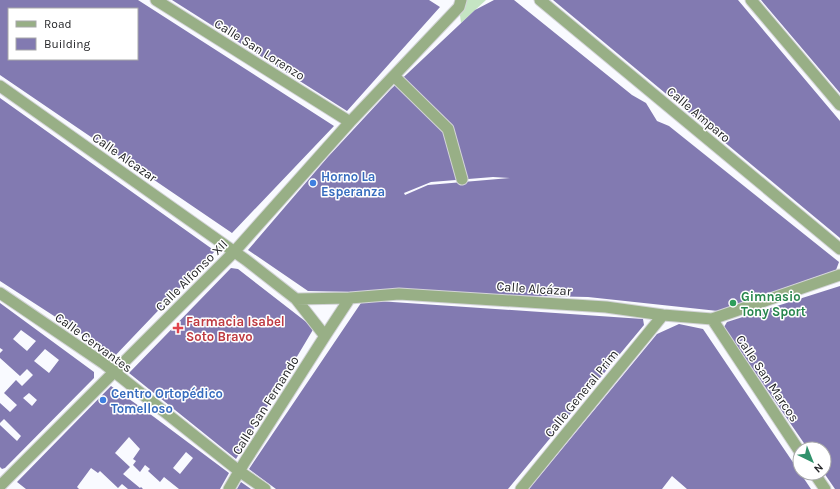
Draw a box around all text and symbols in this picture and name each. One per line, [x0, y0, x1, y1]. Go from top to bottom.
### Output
legend [8, 8, 138, 60]
street label: Calle San Lorenzo [212, 16, 308, 83]
text: Road [44, 17, 72, 31]
text: Building [44, 37, 91, 51]
street label: Calle Amparo [664, 83, 734, 145]
street label: Calle Alcazar [90, 130, 160, 185]
place label: Horno La Esperanza [321, 169, 385, 199]
marker: Horno La Esperanza [308, 178, 318, 188]
street label: Calle Alfonso XII [152, 236, 230, 314]
street label: Calle Alcázar [496, 278, 572, 299]
place label: Gimnasio Tony Sport [741, 289, 806, 319]
marker: Gimnasio Tony Sport [728, 298, 738, 308]
street label: Calle Cervantes [52, 309, 135, 375]
place label: Farmacia Isabel Soto Bravo [186, 314, 285, 344]
marker: Farmacia Isabel Soto Bravo [173, 323, 183, 333]
street label: Calle San Marcos [733, 332, 802, 425]
street label: Calle General Prim [541, 347, 621, 440]
street label: Calle San Fernando [229, 353, 302, 457]
place label: Centro Ortopédico Tomelloso [111, 386, 223, 416]
marker: Centro Ortopédico Tomelloso [98, 395, 108, 405]
north arrow [792, 441, 832, 481]
text: N [811, 461, 826, 475]

